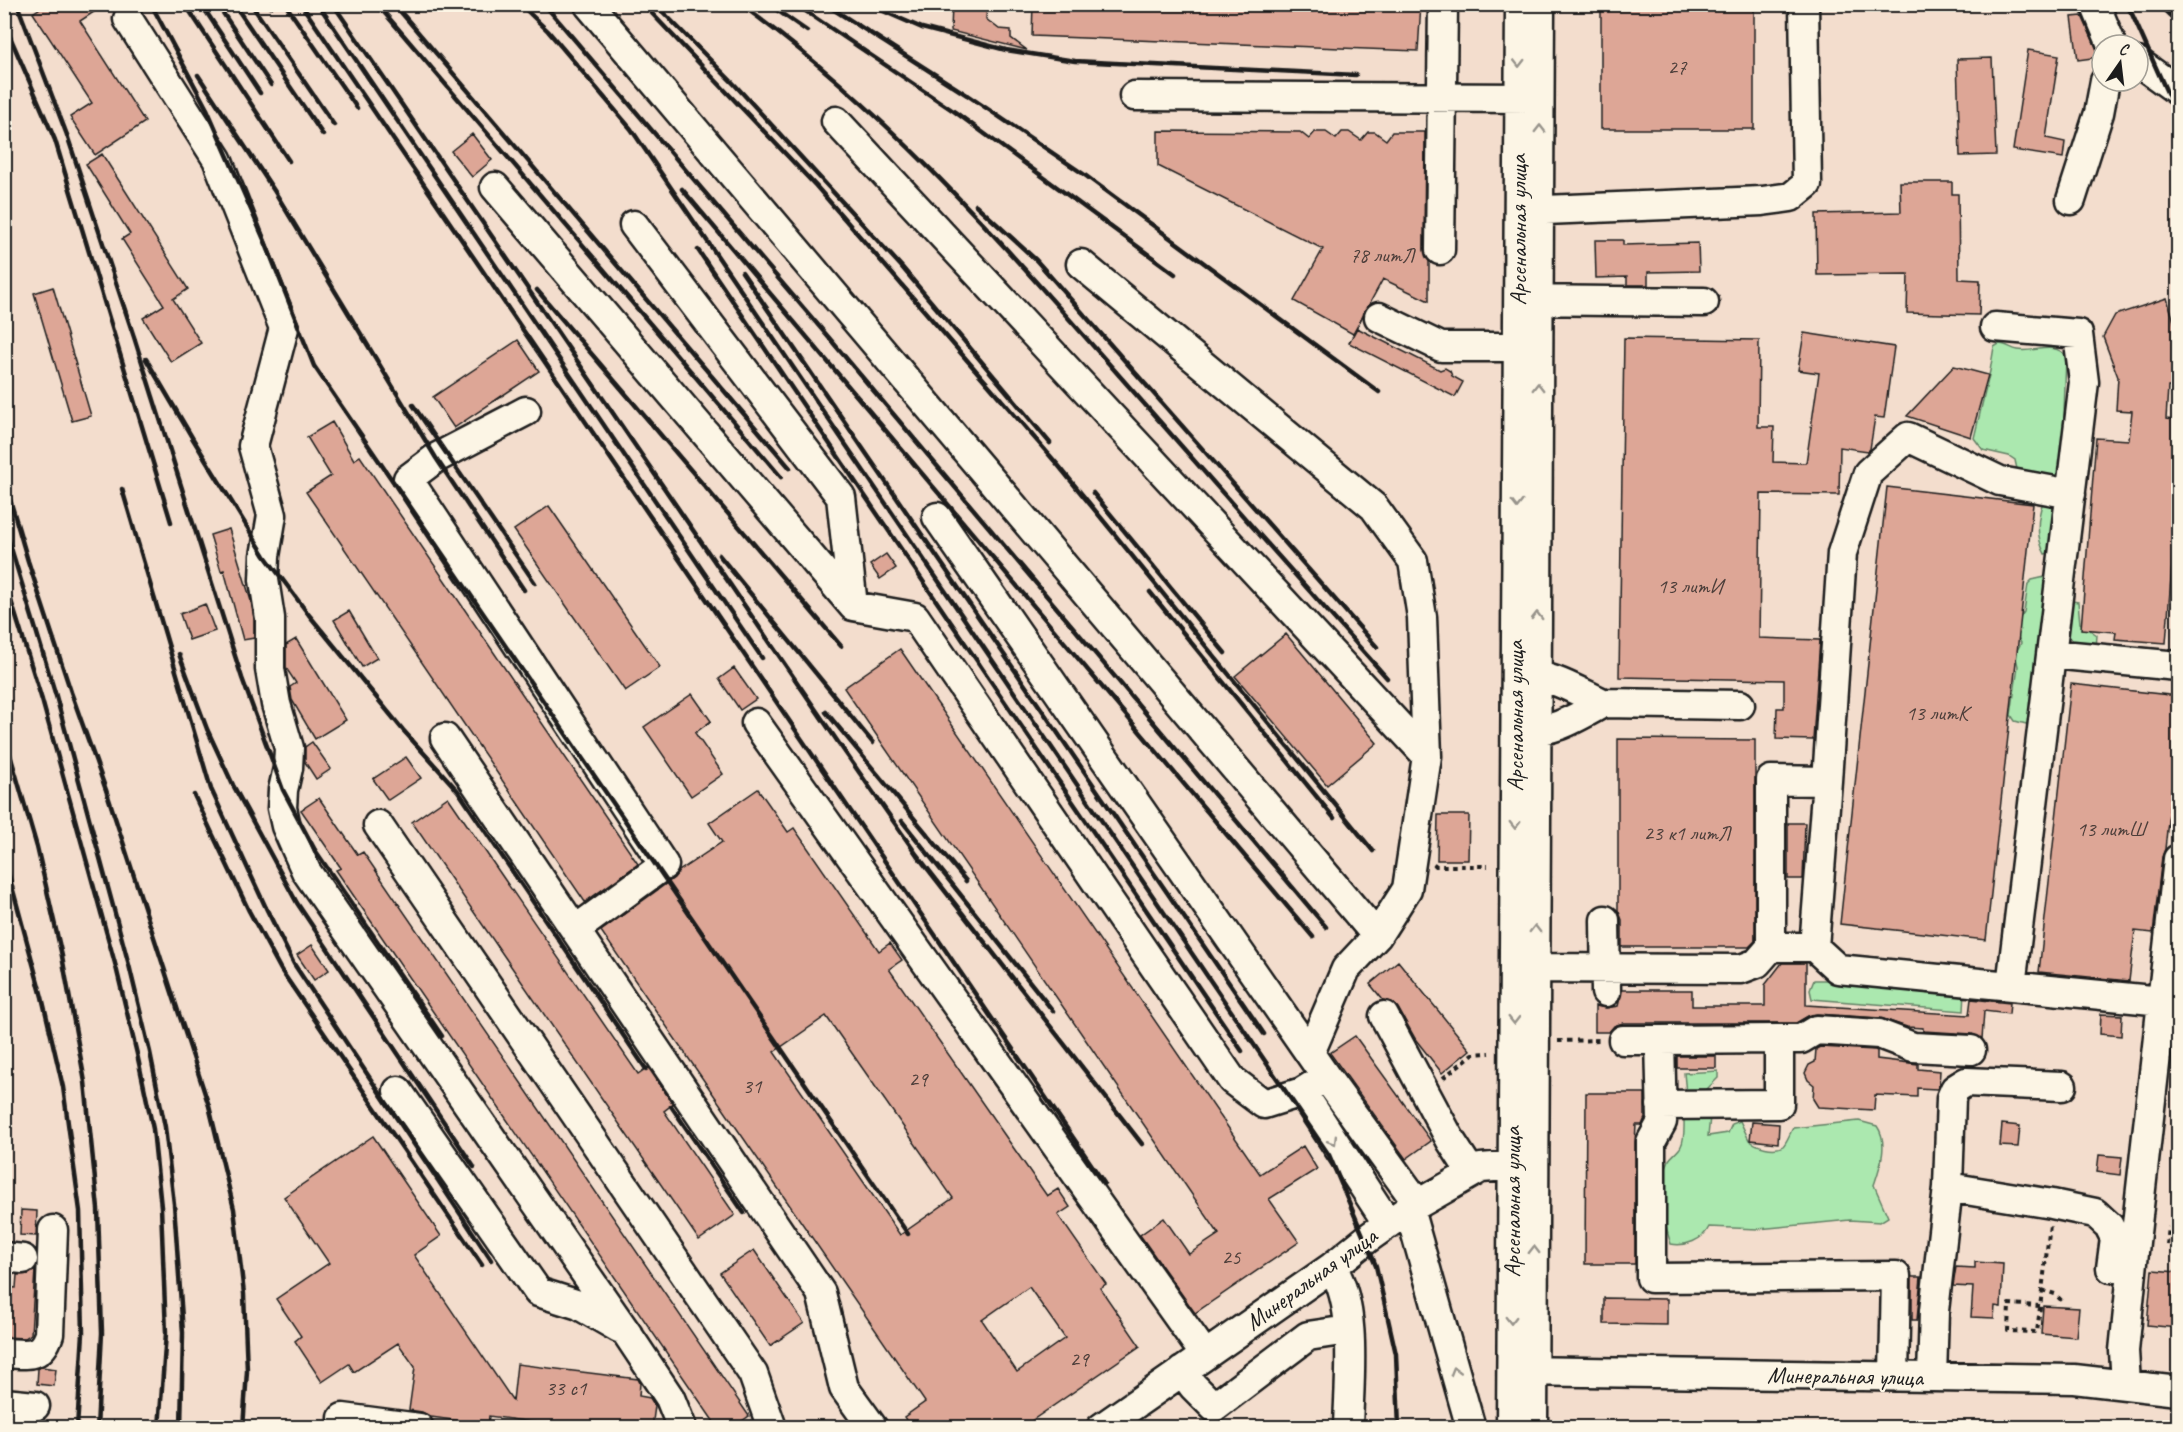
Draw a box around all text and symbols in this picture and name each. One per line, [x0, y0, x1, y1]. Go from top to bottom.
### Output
north arrow [2090, 33, 2150, 93]
text: С [2117, 39, 2132, 61]
house number: 27 [1668, 54, 1688, 80]
one-way arrow [1513, 58, 1525, 67]
one-way arrow [1534, 124, 1546, 133]
street label: Арсенальная улица [1503, 153, 1533, 306]
house number: 78 литЛ [1350, 242, 1417, 268]
one-way arrow [1532, 382, 1544, 391]
one-way arrow [1511, 500, 1523, 509]
house number: 13 литИ [1657, 573, 1726, 599]
one-way arrow [1531, 611, 1543, 620]
street label: Арсенальная улица [1500, 639, 1530, 792]
house number: 13 литК [1906, 700, 1973, 726]
house number: 13 литШ [2076, 816, 2150, 842]
house number: 23 к1 литЛ [1643, 820, 1733, 846]
one-way arrow [1509, 821, 1521, 830]
one-way arrow [1529, 924, 1542, 933]
one-way arrow [1508, 1016, 1520, 1025]
house number: 29 [909, 1066, 929, 1092]
house number: 31 [743, 1073, 763, 1099]
street label: Арсенальная улица [1497, 1125, 1527, 1278]
one-way arrow [1326, 1134, 1337, 1145]
street label: Минеральная улица [1239, 1220, 1384, 1337]
house number: 25 [1222, 1244, 1242, 1270]
one-way arrow [1528, 1245, 1540, 1254]
one-way arrow [1505, 1316, 1517, 1325]
house number: 29 [1070, 1346, 1090, 1372]
street label: Минеральная улица [1767, 1360, 1925, 1392]
one-way arrow [1450, 1366, 1462, 1377]
house number: 33 с1 [546, 1375, 588, 1401]

